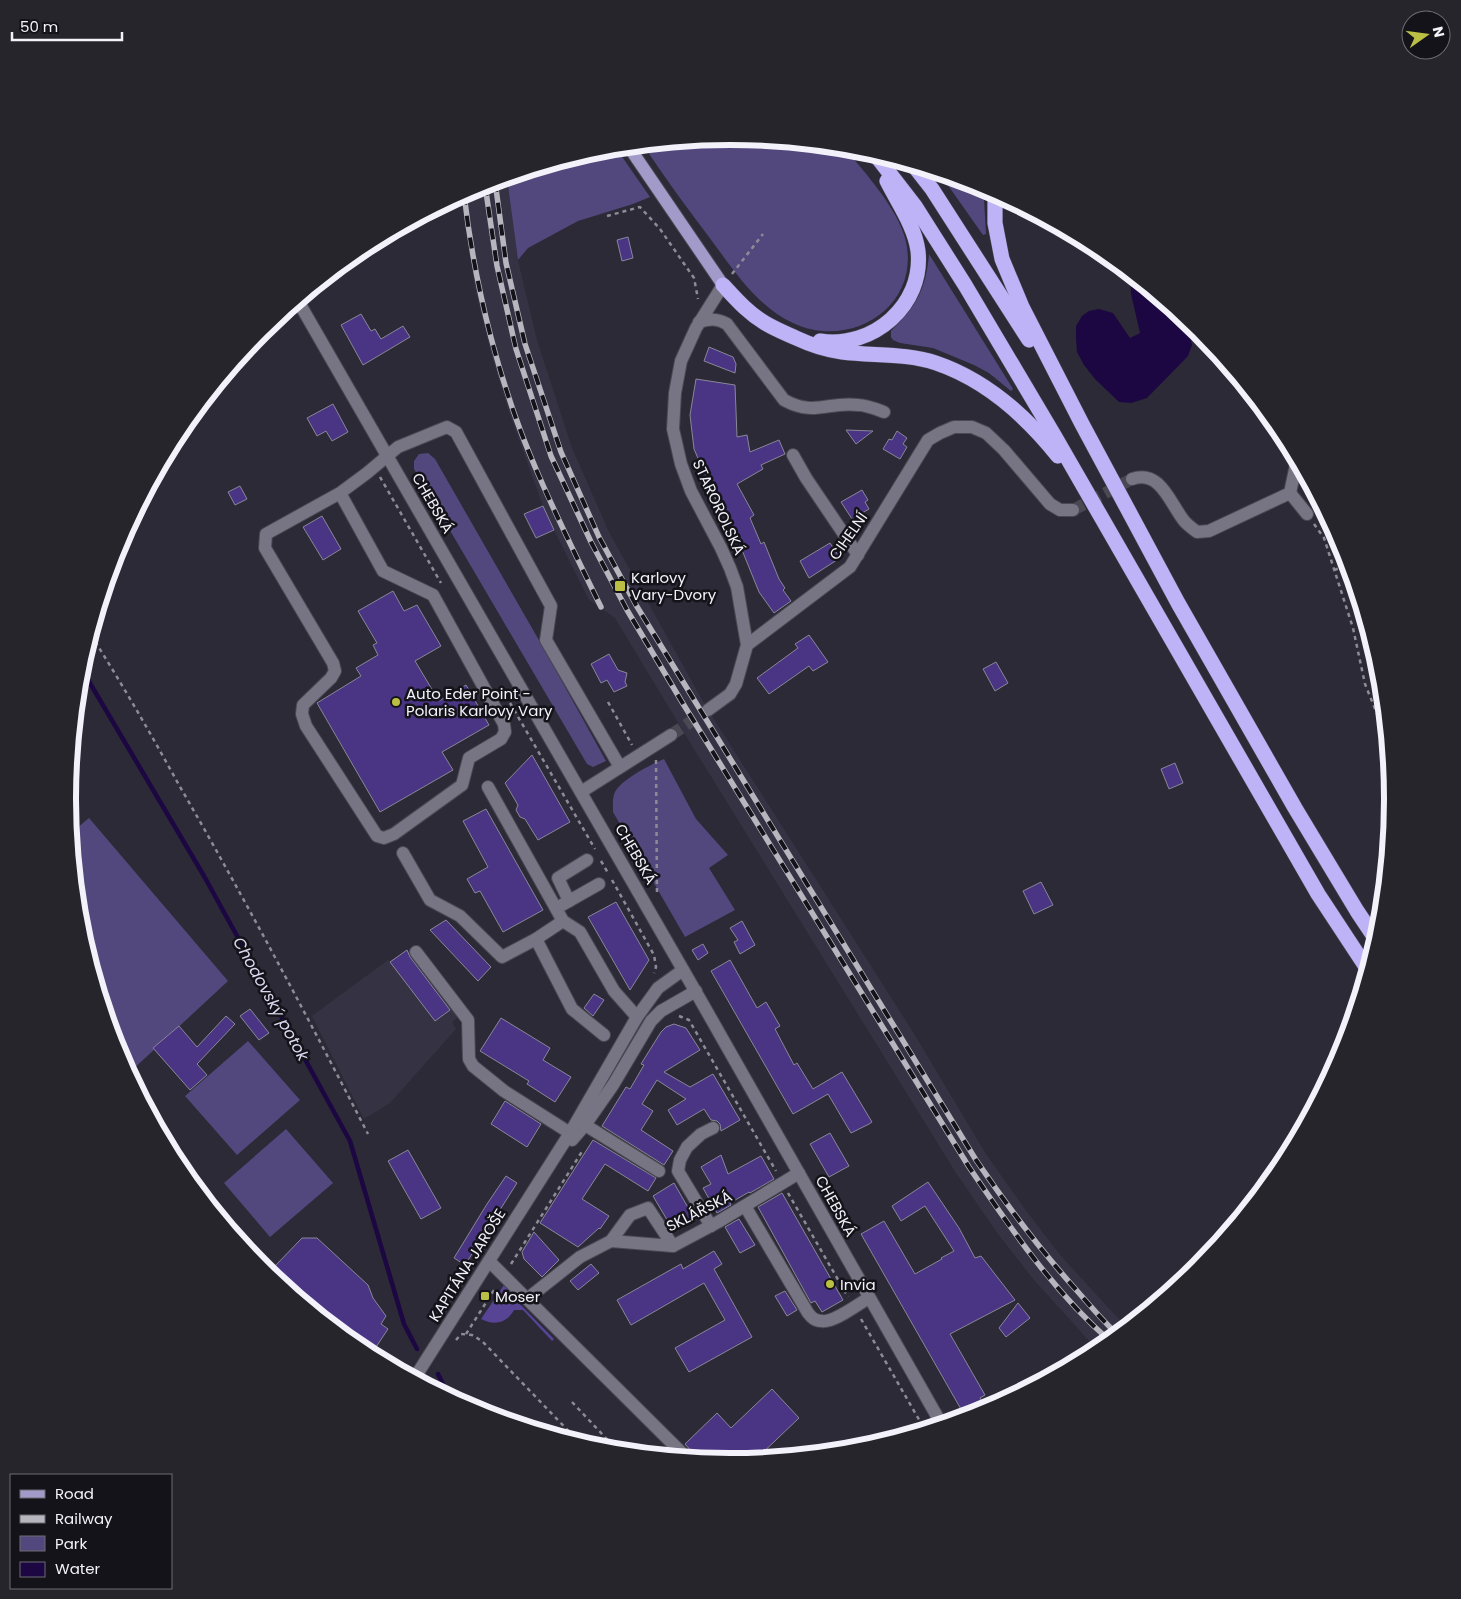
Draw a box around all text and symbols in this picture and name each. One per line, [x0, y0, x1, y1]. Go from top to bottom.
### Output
scale bar [12, 10, 122, 42]
north arrow [1401, 10, 1451, 60]
text: 50 m [20, 16, 58, 37]
text: N [1428, 24, 1450, 39]
street label: STAROROLSKÁ [688, 456, 750, 558]
street label: CHEBSKÁ [407, 469, 459, 537]
street label: CIHELNÍ [824, 508, 872, 564]
place label: Karlovy Vary-Dvory [631, 567, 717, 605]
marker: Karlovy Vary-Dvory [613, 579, 627, 593]
place label: Auto Eder Point - Polaris Karlovy Vary [406, 683, 553, 721]
marker: Auto Eder Point - Polaris Karlovy Vary [390, 696, 402, 708]
street label: CHEBSKÁ [610, 820, 662, 888]
water label: Chodovský potok [227, 933, 315, 1066]
street label: CHEBSKÁ [811, 1172, 861, 1240]
street label: SKLÁŘSKÁ [662, 1185, 736, 1237]
street label: KAPITÁNA JAROŠE [424, 1204, 510, 1326]
place label: Invia [840, 1274, 876, 1295]
marker: Invia [824, 1278, 836, 1290]
place label: Moser [495, 1286, 541, 1307]
marker: Moser [479, 1290, 491, 1302]
legend [10, 1474, 172, 1589]
text: Road [55, 1483, 94, 1504]
text: Railway [55, 1508, 113, 1529]
text: Park [55, 1533, 87, 1554]
text: Water [55, 1558, 101, 1579]

